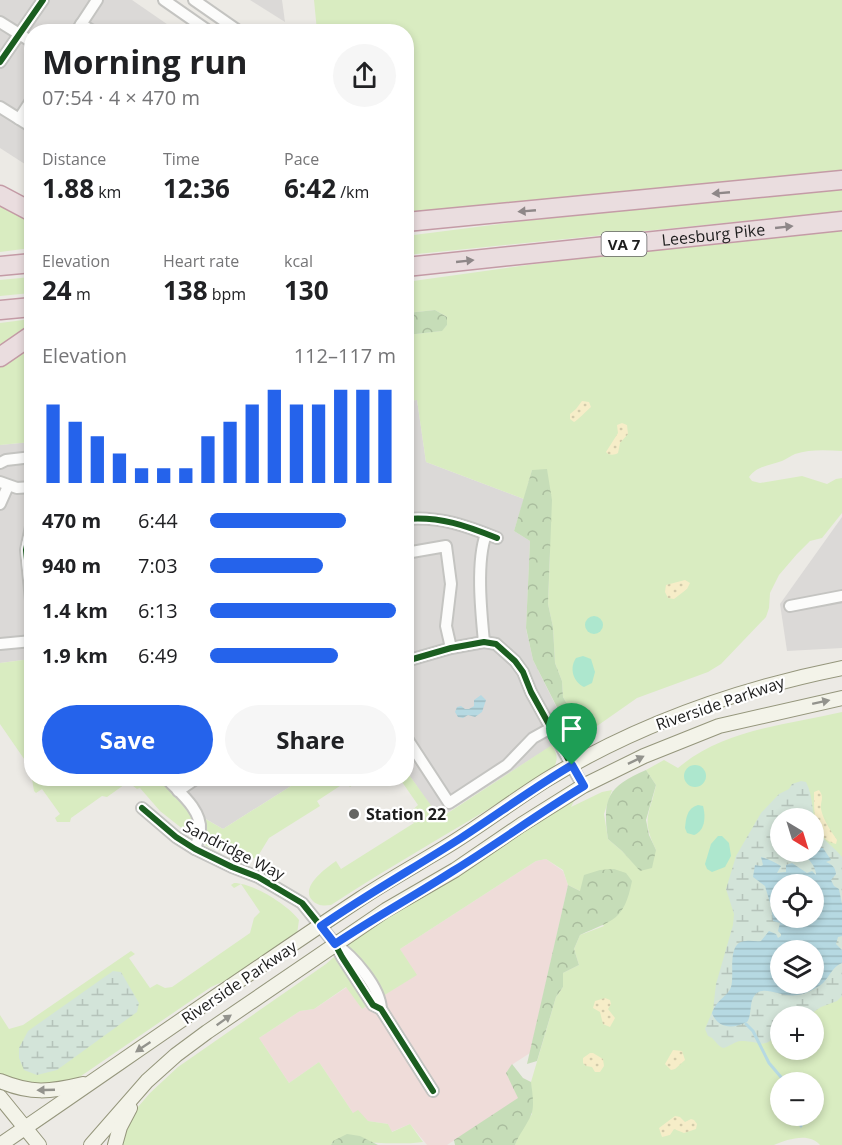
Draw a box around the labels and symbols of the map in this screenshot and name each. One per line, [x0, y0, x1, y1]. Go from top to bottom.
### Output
one-way arrow [712, 188, 731, 198]
one-way arrow [517, 206, 536, 216]
street label: Leesburg Pike [660, 218, 766, 251]
one-way arrow [775, 223, 794, 232]
road number: VA 7 [602, 232, 646, 256]
one-way arrow [455, 256, 474, 266]
street label: Riverside Parkway [653, 670, 788, 735]
one-way arrow [812, 697, 831, 706]
pin [546, 703, 597, 765]
one-way arrow [627, 755, 644, 765]
place label: Station 22 [366, 803, 446, 825]
marker: Station 22 [347, 807, 361, 821]
north arrow [770, 808, 824, 862]
street label: Sandridge Way [179, 815, 289, 885]
street label: Riverside Parkway [177, 935, 302, 1029]
one-way arrow [215, 1014, 231, 1026]
one-way arrow [135, 1041, 151, 1052]
one-way arrow [37, 1086, 56, 1095]

